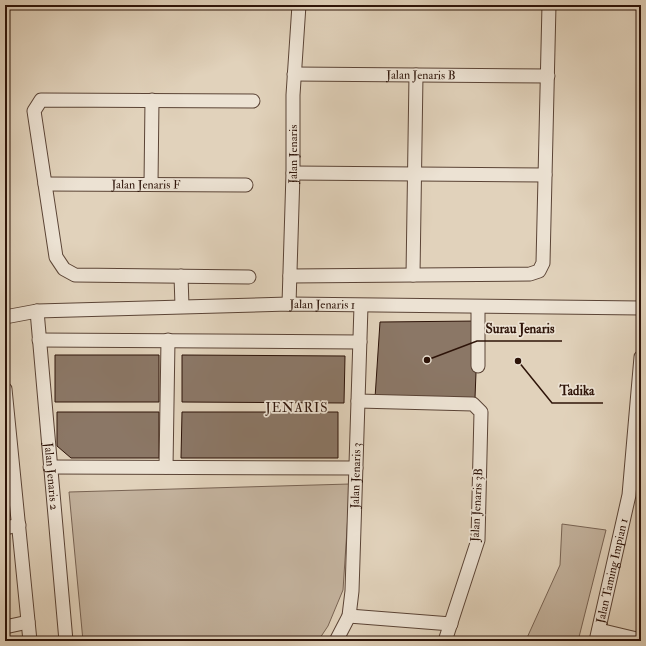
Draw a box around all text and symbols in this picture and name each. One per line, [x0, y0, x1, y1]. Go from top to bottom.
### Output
street label: Jalan Jenaris B [385, 67, 456, 83]
street label: Jalan Jenaris [285, 125, 301, 185]
street label: Jalan Jenaris F [110, 177, 181, 192]
street label: Jalan Jenaris 1 [288, 296, 355, 312]
callout: Surau Jenaris [477, 316, 562, 341]
text: Surau Jenaris [486, 321, 555, 338]
callout: Tadika [552, 378, 603, 403]
text: Tadika [559, 383, 595, 399]
district label: JENARIS [264, 400, 329, 416]
street label: Jalan Jenaris 2 [41, 441, 62, 511]
street label: Jalan Jenaris 3 [347, 442, 364, 510]
street label: Jalan Jenaris 3B [468, 468, 486, 543]
street label: Jalan Taming Impian 1 [593, 517, 631, 626]

